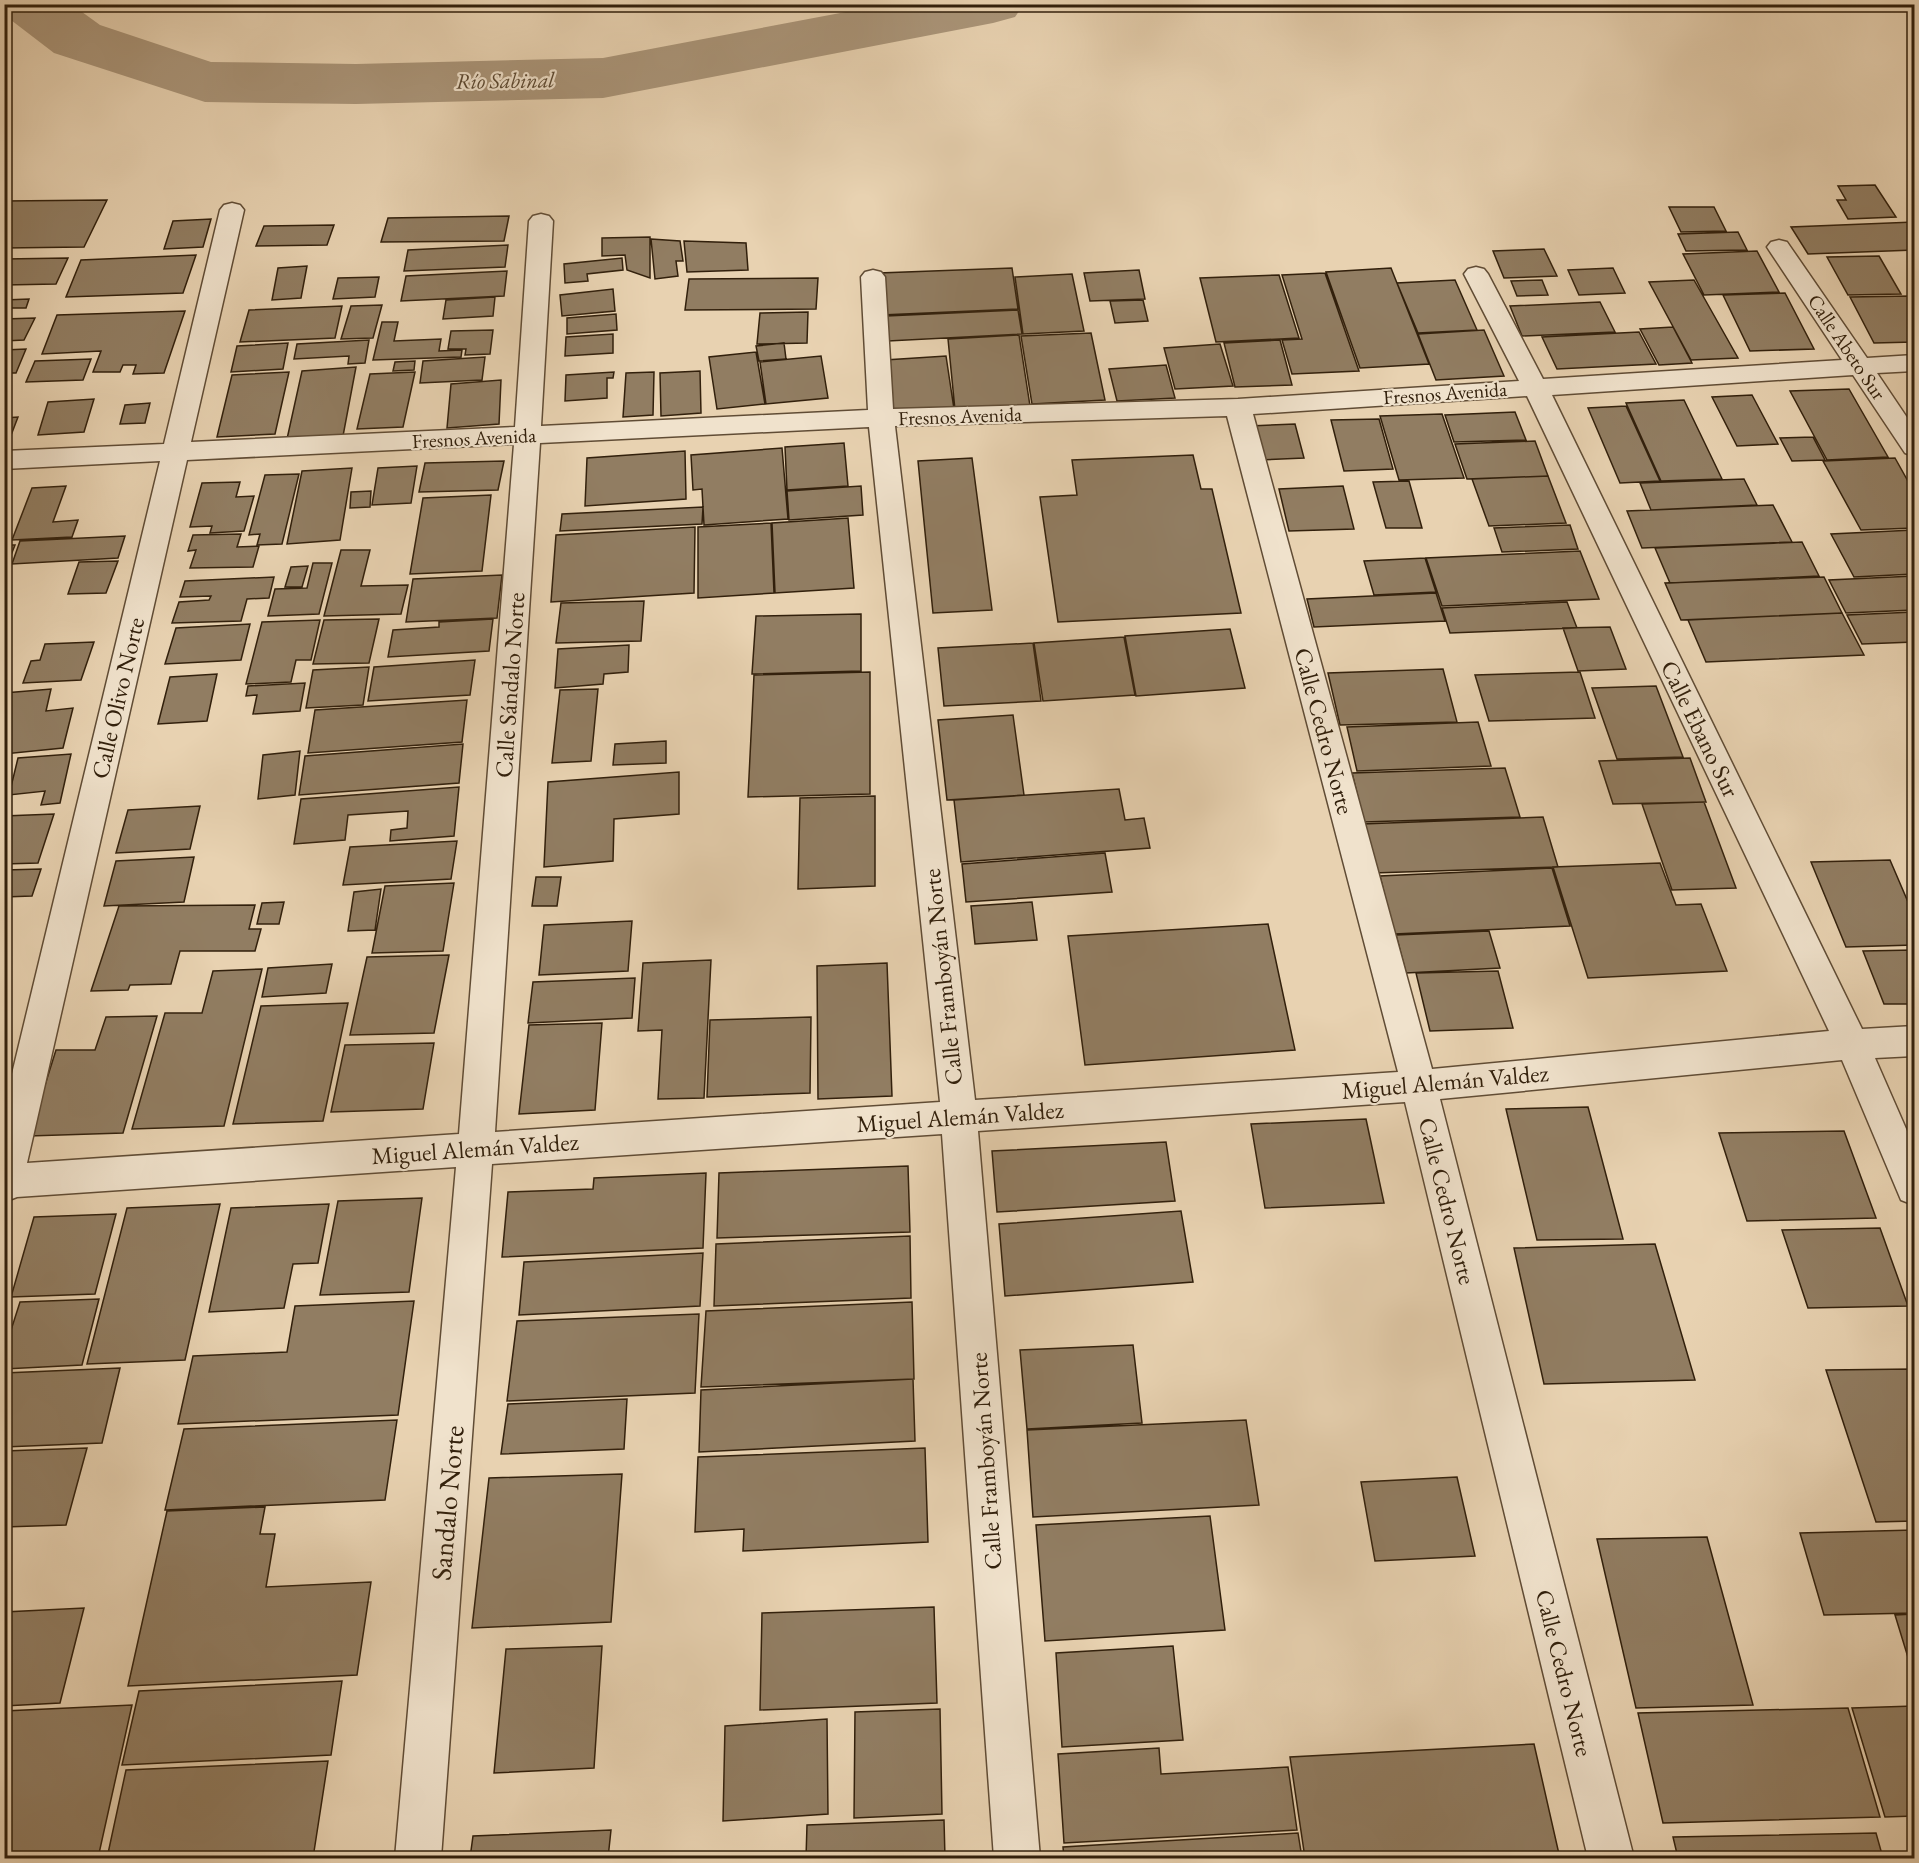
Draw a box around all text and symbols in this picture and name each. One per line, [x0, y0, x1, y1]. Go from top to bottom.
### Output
water label: Río Sabinal [455, 65, 555, 96]
street label: Calle Abeto Sur [1802, 289, 1892, 405]
street label: Fresnos Avenida [1382, 376, 1508, 410]
street label: Fresnos Avenida [897, 401, 1023, 431]
street label: Fresnos Avenida [411, 422, 537, 454]
street label: Calle Sándalo Norte [488, 591, 531, 779]
street label: Calle Olivo Norte [84, 614, 151, 782]
street label: Calle Cedro Norte [1287, 644, 1362, 818]
street label: Calle Ebano Sur [1654, 655, 1747, 802]
street label: Calle Framboyán Norte [916, 867, 969, 1087]
street label: Miguel Alemán Valdez [1340, 1057, 1550, 1106]
street label: Miguel Alemán Valdez [855, 1094, 1065, 1139]
street label: Calle Cedro Norte [1412, 1114, 1483, 1288]
street label: Miguel Alemán Valdez [370, 1126, 580, 1171]
street label: Calle Framboyán Norte [962, 1351, 1009, 1571]
street label: Sandalo Norte [422, 1424, 472, 1582]
street label: Calle Cedro Norte [1529, 1586, 1600, 1760]

